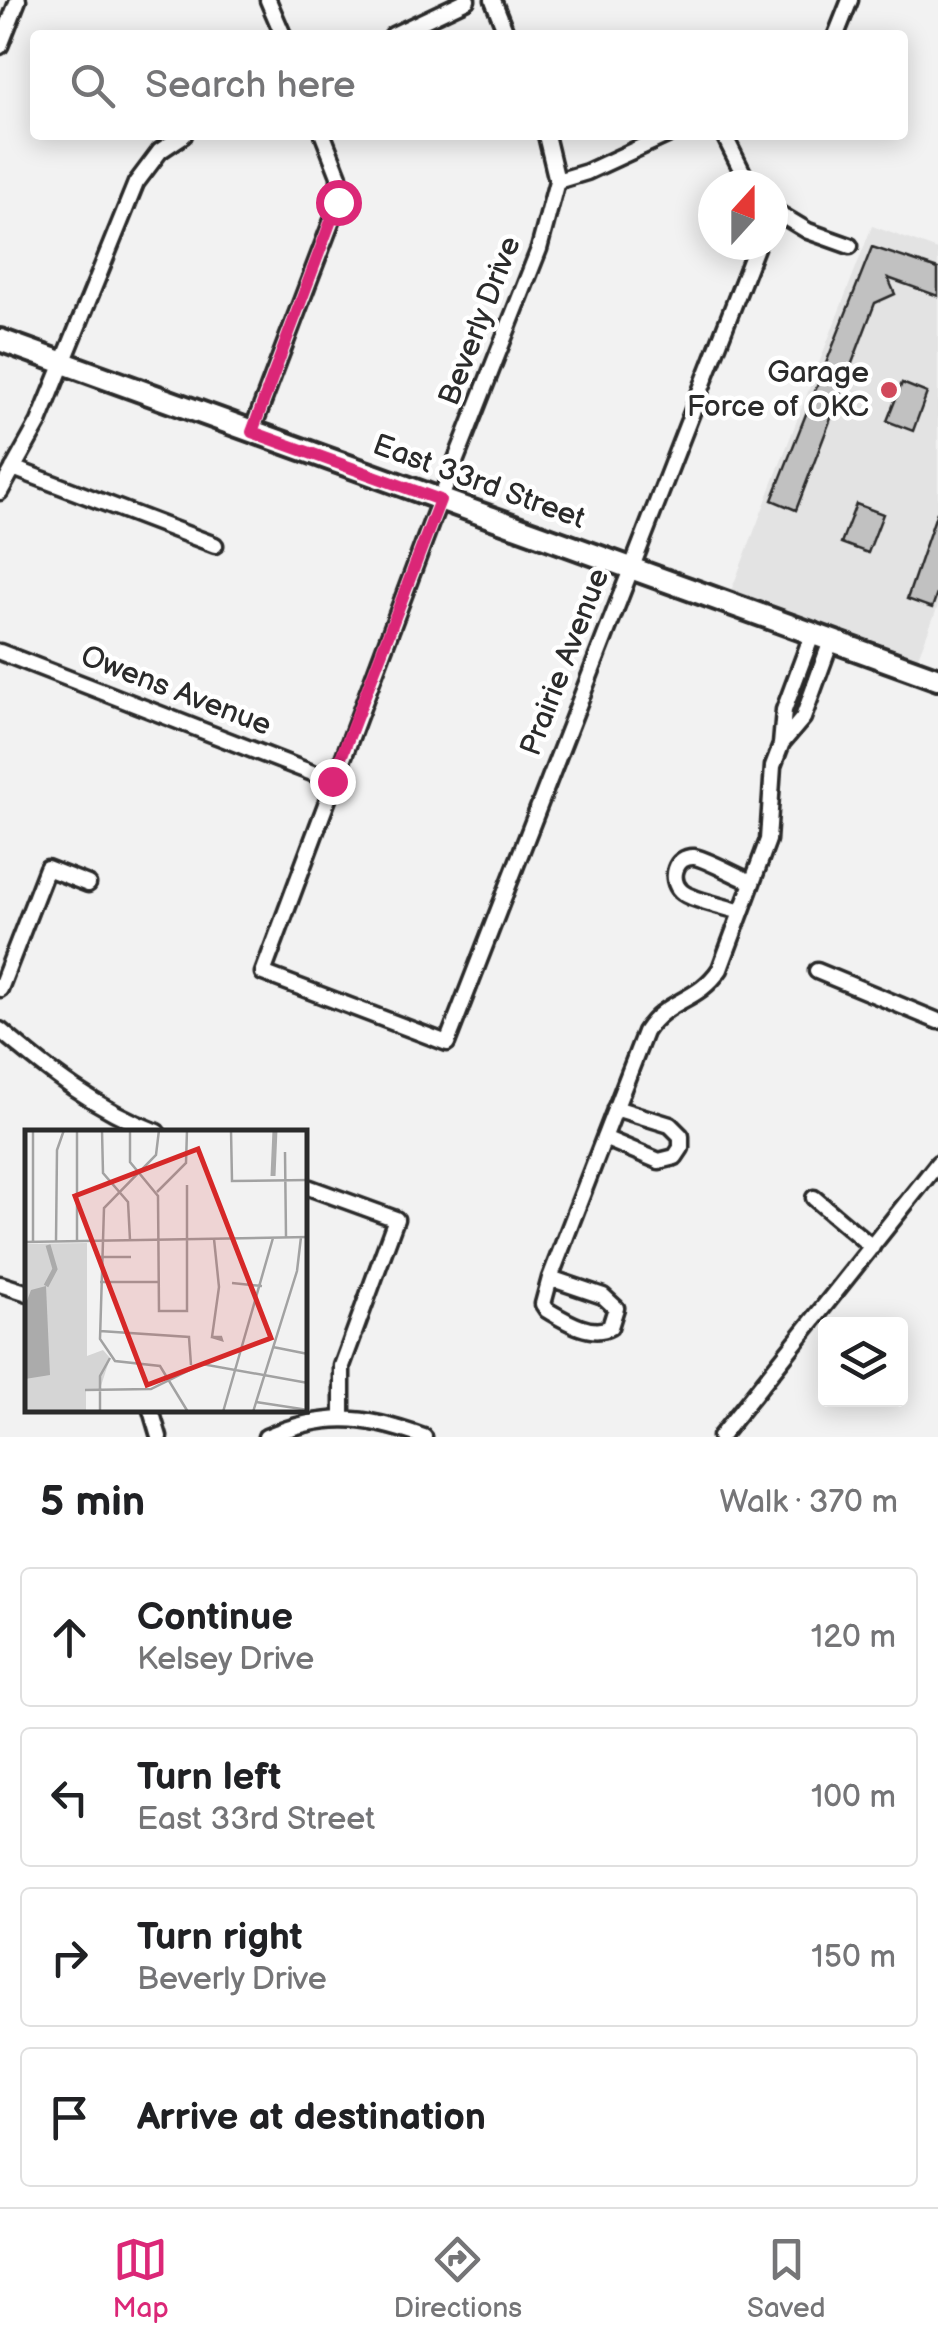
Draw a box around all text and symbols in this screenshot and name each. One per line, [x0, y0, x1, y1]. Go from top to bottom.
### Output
search box [30, 30, 908, 140]
icon: search [65, 58, 120, 113]
text: Search here [145, 63, 356, 108]
north arrow [698, 170, 788, 260]
route start [316, 180, 362, 226]
street label: Beverly Drive [431, 232, 529, 410]
place label: Garage Force of OKC [687, 355, 869, 425]
marker: Garage Force of OKC [878, 379, 900, 401]
street label: East 33rd Street [368, 427, 590, 537]
street label: Prairie Avenue [513, 563, 617, 761]
street label: Owens Avenue [76, 638, 276, 744]
route end [310, 759, 356, 805]
inset map [25, 1130, 308, 1412]
map controls [818, 1317, 908, 1407]
button: layers [818, 1317, 908, 1407]
text: 5 min [40, 1477, 145, 1528]
text: Walk · 370 m [720, 1483, 898, 1522]
text: Continue [137, 1595, 293, 1640]
icon: ahead [42, 1610, 97, 1665]
text: 120 m [811, 1618, 896, 1657]
text: Kelsey Drive [137, 1640, 314, 1679]
text: Turn left [137, 1755, 281, 1800]
icon: left [42, 1770, 97, 1825]
text: 100 m [811, 1778, 896, 1817]
text: East 33rd Street [137, 1800, 375, 1839]
text: Turn right [137, 1915, 302, 1960]
icon: right [42, 1930, 97, 1985]
text: 150 m [811, 1938, 896, 1977]
text: Beverly Drive [137, 1960, 327, 1999]
icon: arrive [42, 2090, 97, 2145]
text: Arrive at destination [137, 2095, 486, 2140]
tab: Map [112, 2232, 169, 2325]
tab: Directions [393, 2232, 522, 2325]
tab: Saved [747, 2232, 826, 2325]

